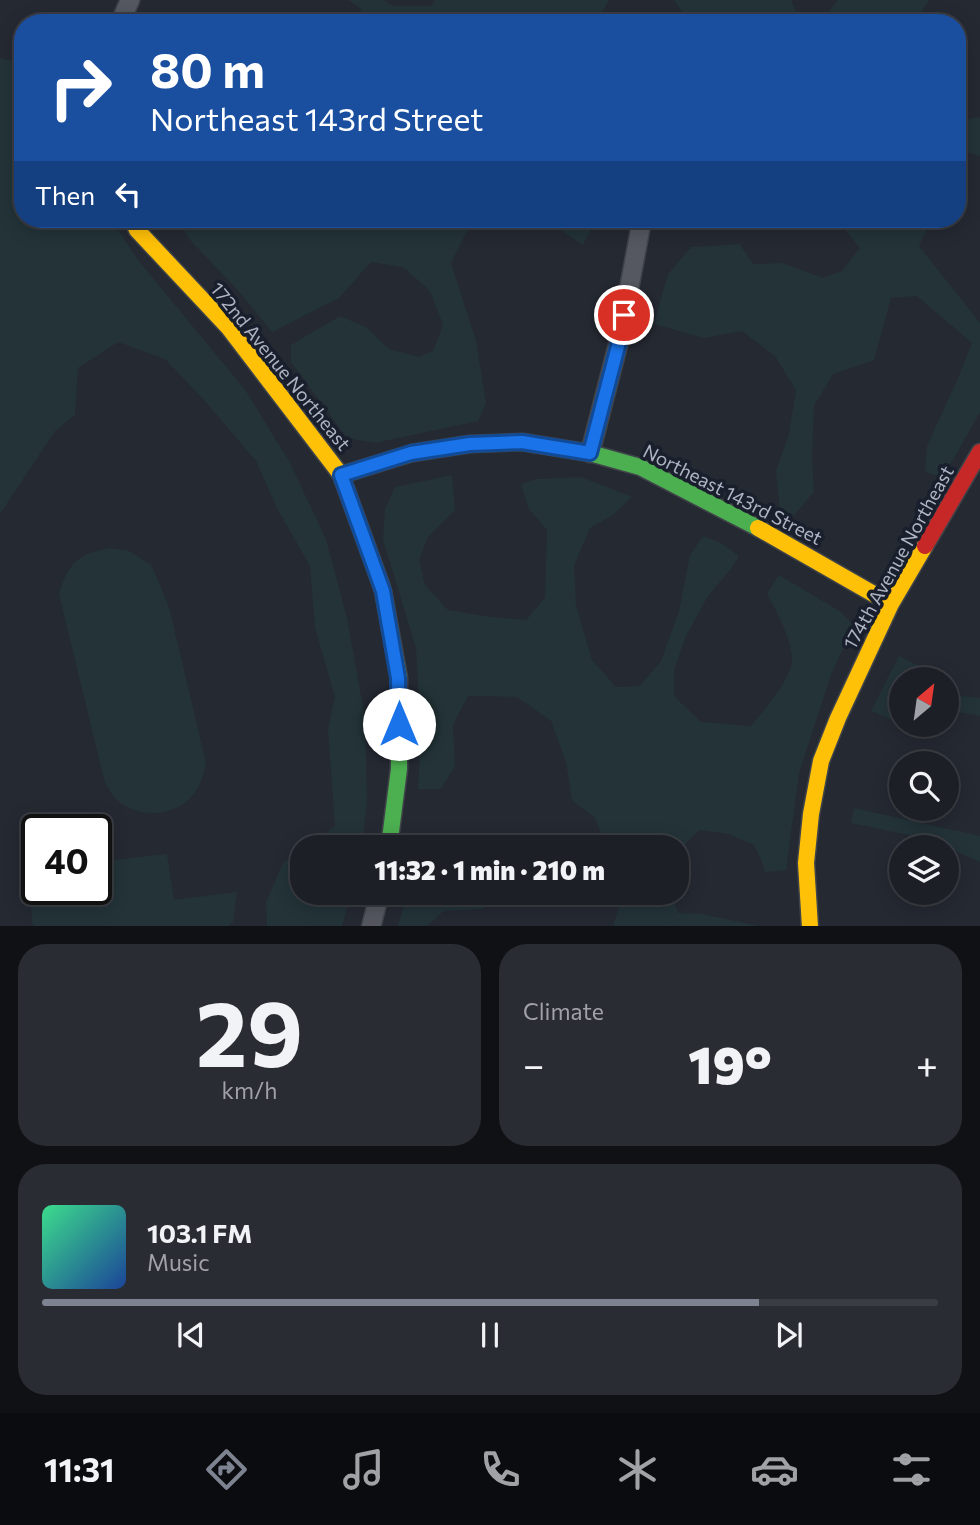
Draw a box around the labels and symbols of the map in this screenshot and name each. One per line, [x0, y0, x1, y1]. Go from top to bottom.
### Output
street label: 172nd Avenue Northeast [206, 277, 356, 455]
pin [594, 285, 654, 345]
street label: Northeast 143rd Street [640, 439, 827, 549]
street label: 174th Avenue Northeast [838, 461, 958, 653]
north arrow [889, 667, 959, 737]
position arrow [362, 687, 436, 761]
speed limit sign: 40 [21, 814, 112, 905]

